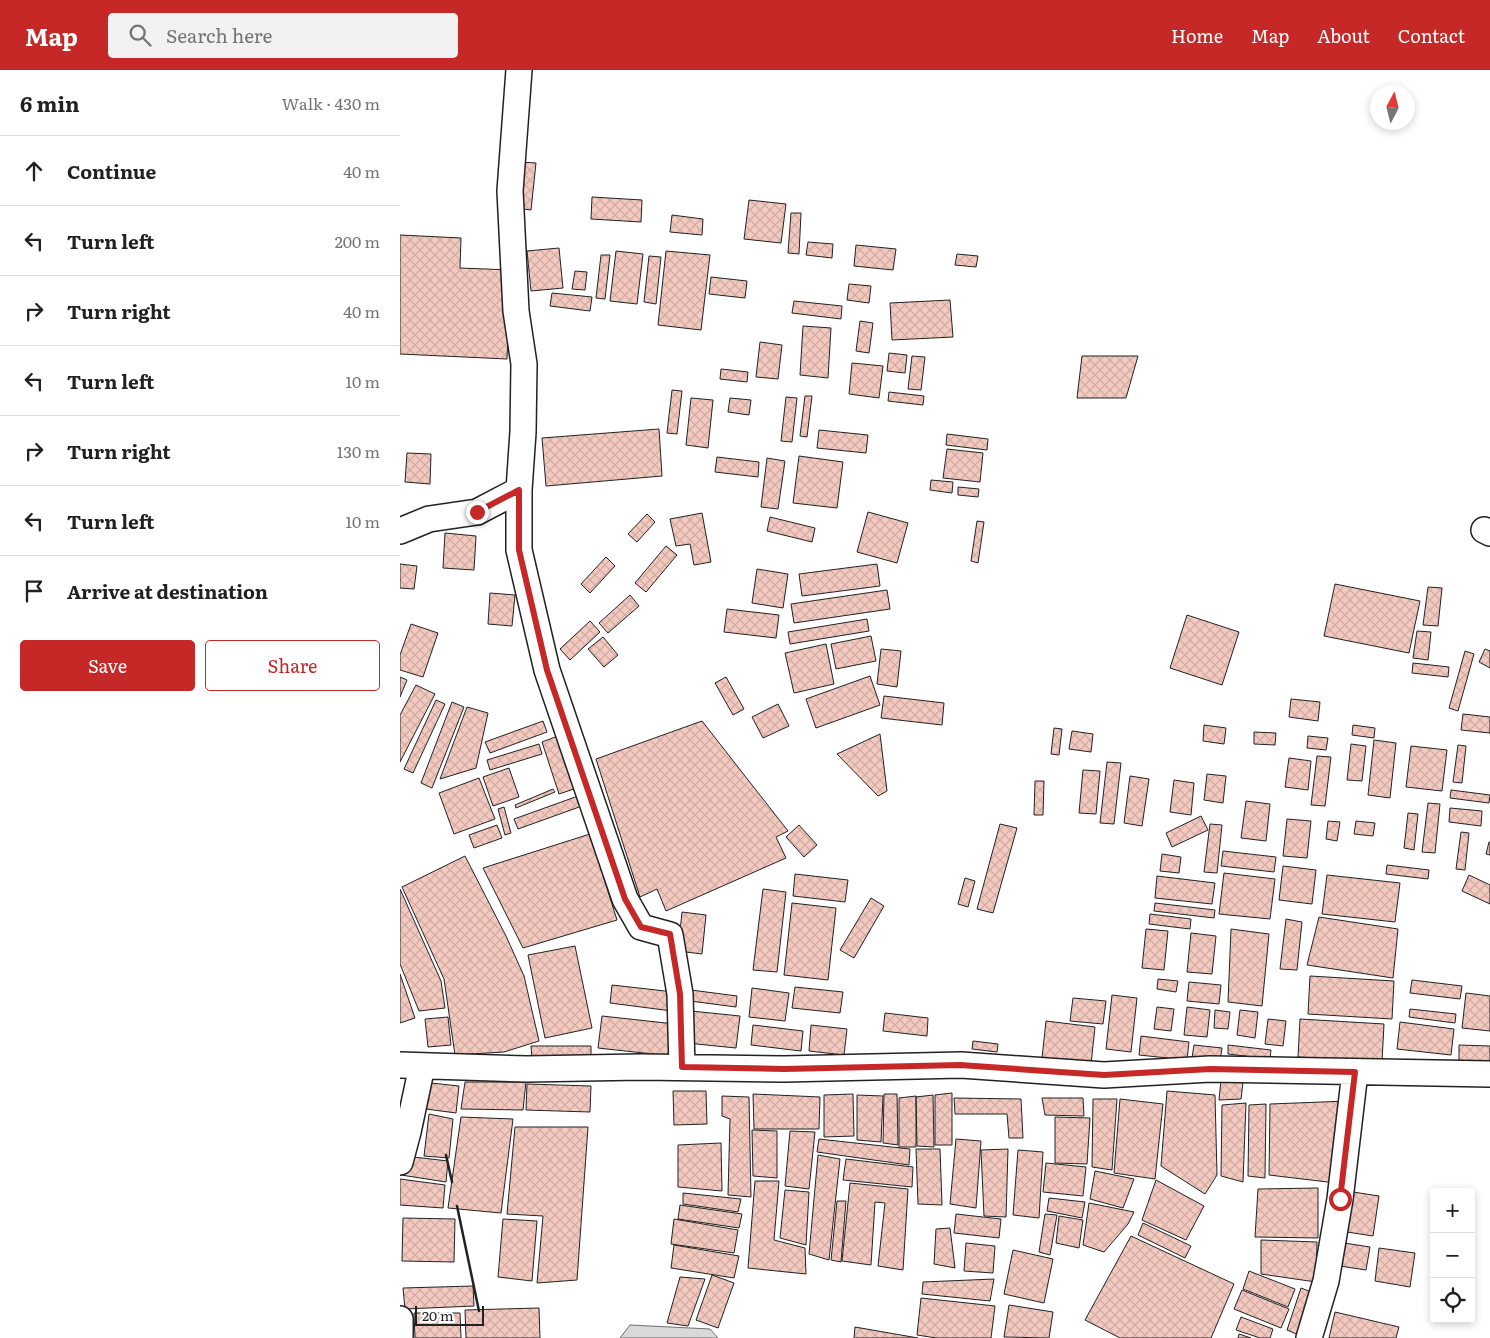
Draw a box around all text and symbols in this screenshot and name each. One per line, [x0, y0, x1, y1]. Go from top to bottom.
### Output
search box [108, 13, 458, 58]
text: Map [25, 18, 78, 53]
icon: search [126, 21, 154, 49]
text: Search here [166, 21, 272, 49]
text: Home [1171, 22, 1223, 49]
text: Map [1251, 22, 1289, 49]
text: About [1317, 22, 1370, 49]
text: Contact [1398, 22, 1465, 49]
north arrow [1370, 85, 1415, 130]
text: 6 min [20, 87, 80, 118]
text: Walk · 430 m [282, 91, 380, 115]
icon: ahead [20, 157, 48, 185]
text: Continue [67, 157, 156, 185]
text: 40 m [343, 159, 380, 183]
icon: left [20, 227, 48, 255]
text: Turn left [67, 227, 154, 255]
text: 200 m [335, 229, 380, 253]
icon: right [20, 297, 48, 325]
text: Turn right [67, 297, 171, 325]
text: 40 m [343, 299, 380, 323]
icon: left [20, 367, 48, 395]
text: Turn left [67, 367, 154, 395]
text: 10 m [346, 369, 380, 393]
icon: right [20, 437, 48, 465]
text: Turn right [67, 437, 171, 465]
text: 130 m [337, 439, 380, 463]
route end [466, 501, 489, 524]
icon: left [20, 507, 48, 535]
text: Turn left [67, 507, 154, 535]
text: 10 m [346, 509, 380, 533]
icon: arrive [20, 577, 48, 605]
text: Arrive at destination [67, 577, 268, 605]
button: Save [20, 640, 195, 691]
button: Share [205, 640, 380, 691]
route start [1329, 1188, 1352, 1211]
map controls [1430, 1188, 1475, 1323]
button: + [1430, 1188, 1475, 1233]
button: − [1430, 1233, 1475, 1278]
button: locate [1430, 1278, 1475, 1323]
scale bar [415, 1303, 484, 1326]
text: 20 m [422, 1305, 454, 1325]

